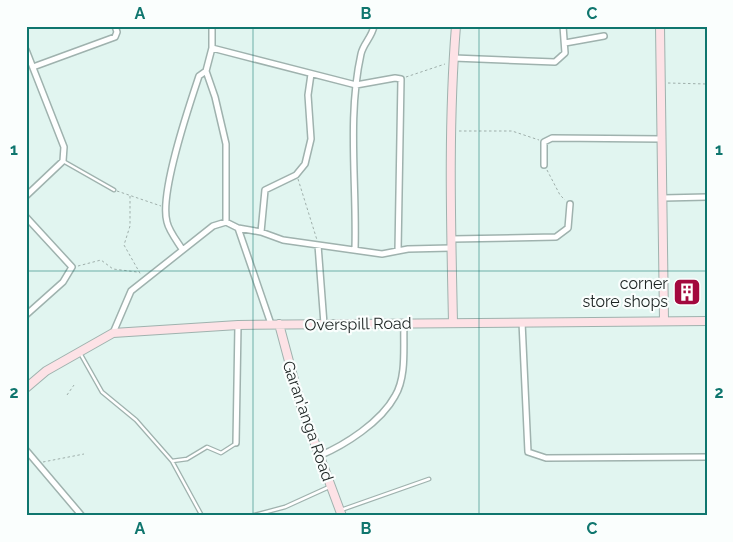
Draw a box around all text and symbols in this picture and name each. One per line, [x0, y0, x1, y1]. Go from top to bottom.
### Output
text: A [135, 4, 146, 23]
text: B [361, 4, 372, 23]
text: C [587, 4, 598, 23]
text: 1 [10, 140, 18, 159]
text: 1 [715, 140, 723, 159]
place label: corner store shops [583, 274, 668, 311]
building icon: corner store shops [672, 277, 702, 307]
street label: Overspill Road [304, 314, 412, 334]
street label: Garan'anga Road [279, 358, 337, 484]
text: 2 [9, 383, 19, 402]
text: 2 [714, 383, 724, 402]
text: A [135, 519, 146, 538]
text: B [361, 519, 372, 538]
text: C [587, 519, 598, 538]

